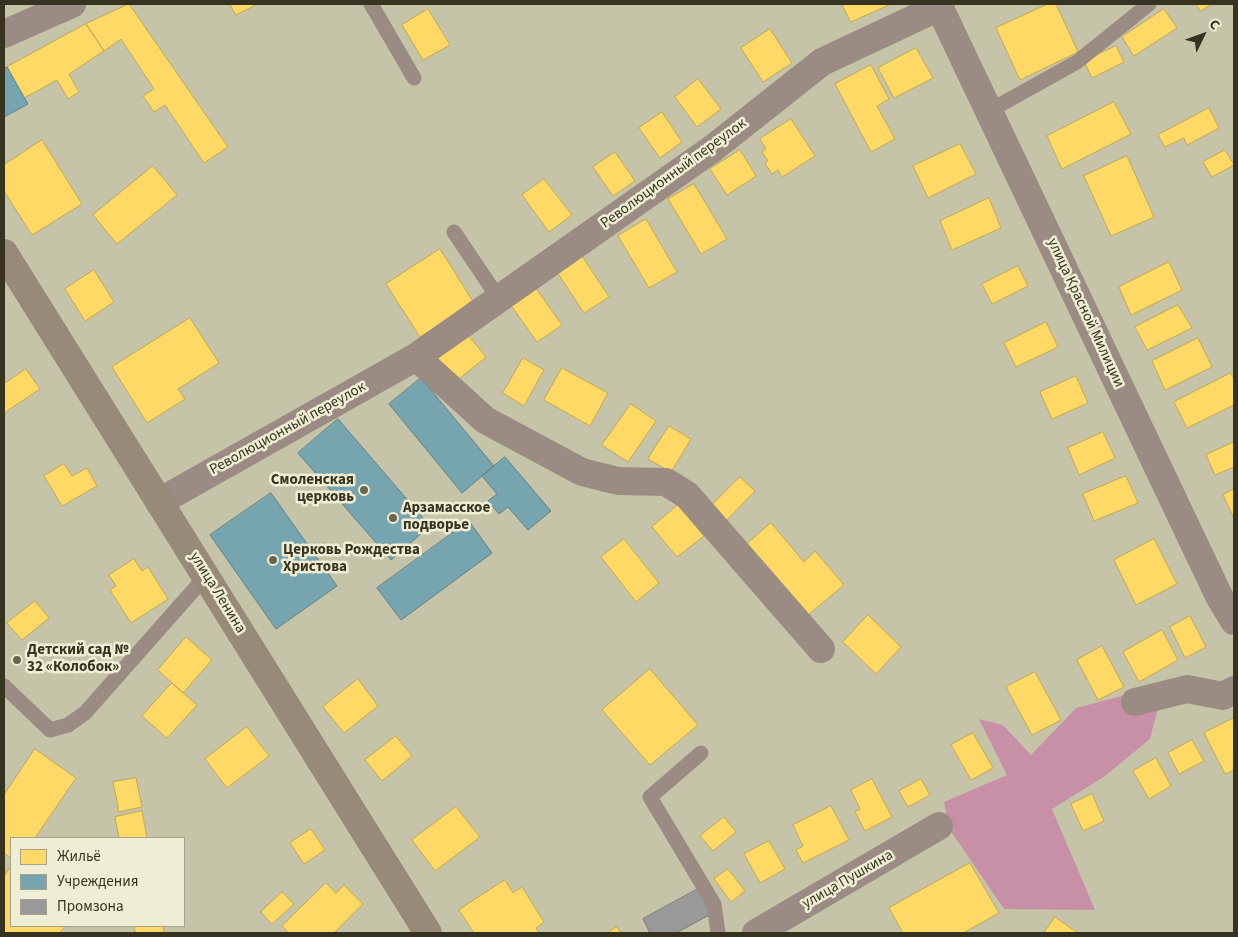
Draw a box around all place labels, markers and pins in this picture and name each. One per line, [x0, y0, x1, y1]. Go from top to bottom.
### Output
place label: Смоленская церковь [271, 472, 354, 507]
marker: Смоленская церковь [358, 484, 370, 496]
place label: Арзамасское подворье [403, 500, 490, 535]
marker: Арзамасское подворье [387, 512, 399, 524]
place label: Церковь Рождества Христова [283, 542, 420, 577]
marker: Церковь Рождества Христова [267, 554, 279, 566]
place label: Детский сад № 32 «Колобок» [27, 642, 129, 677]
marker: Детский сад № 32 «Колобок» [11, 654, 23, 666]

